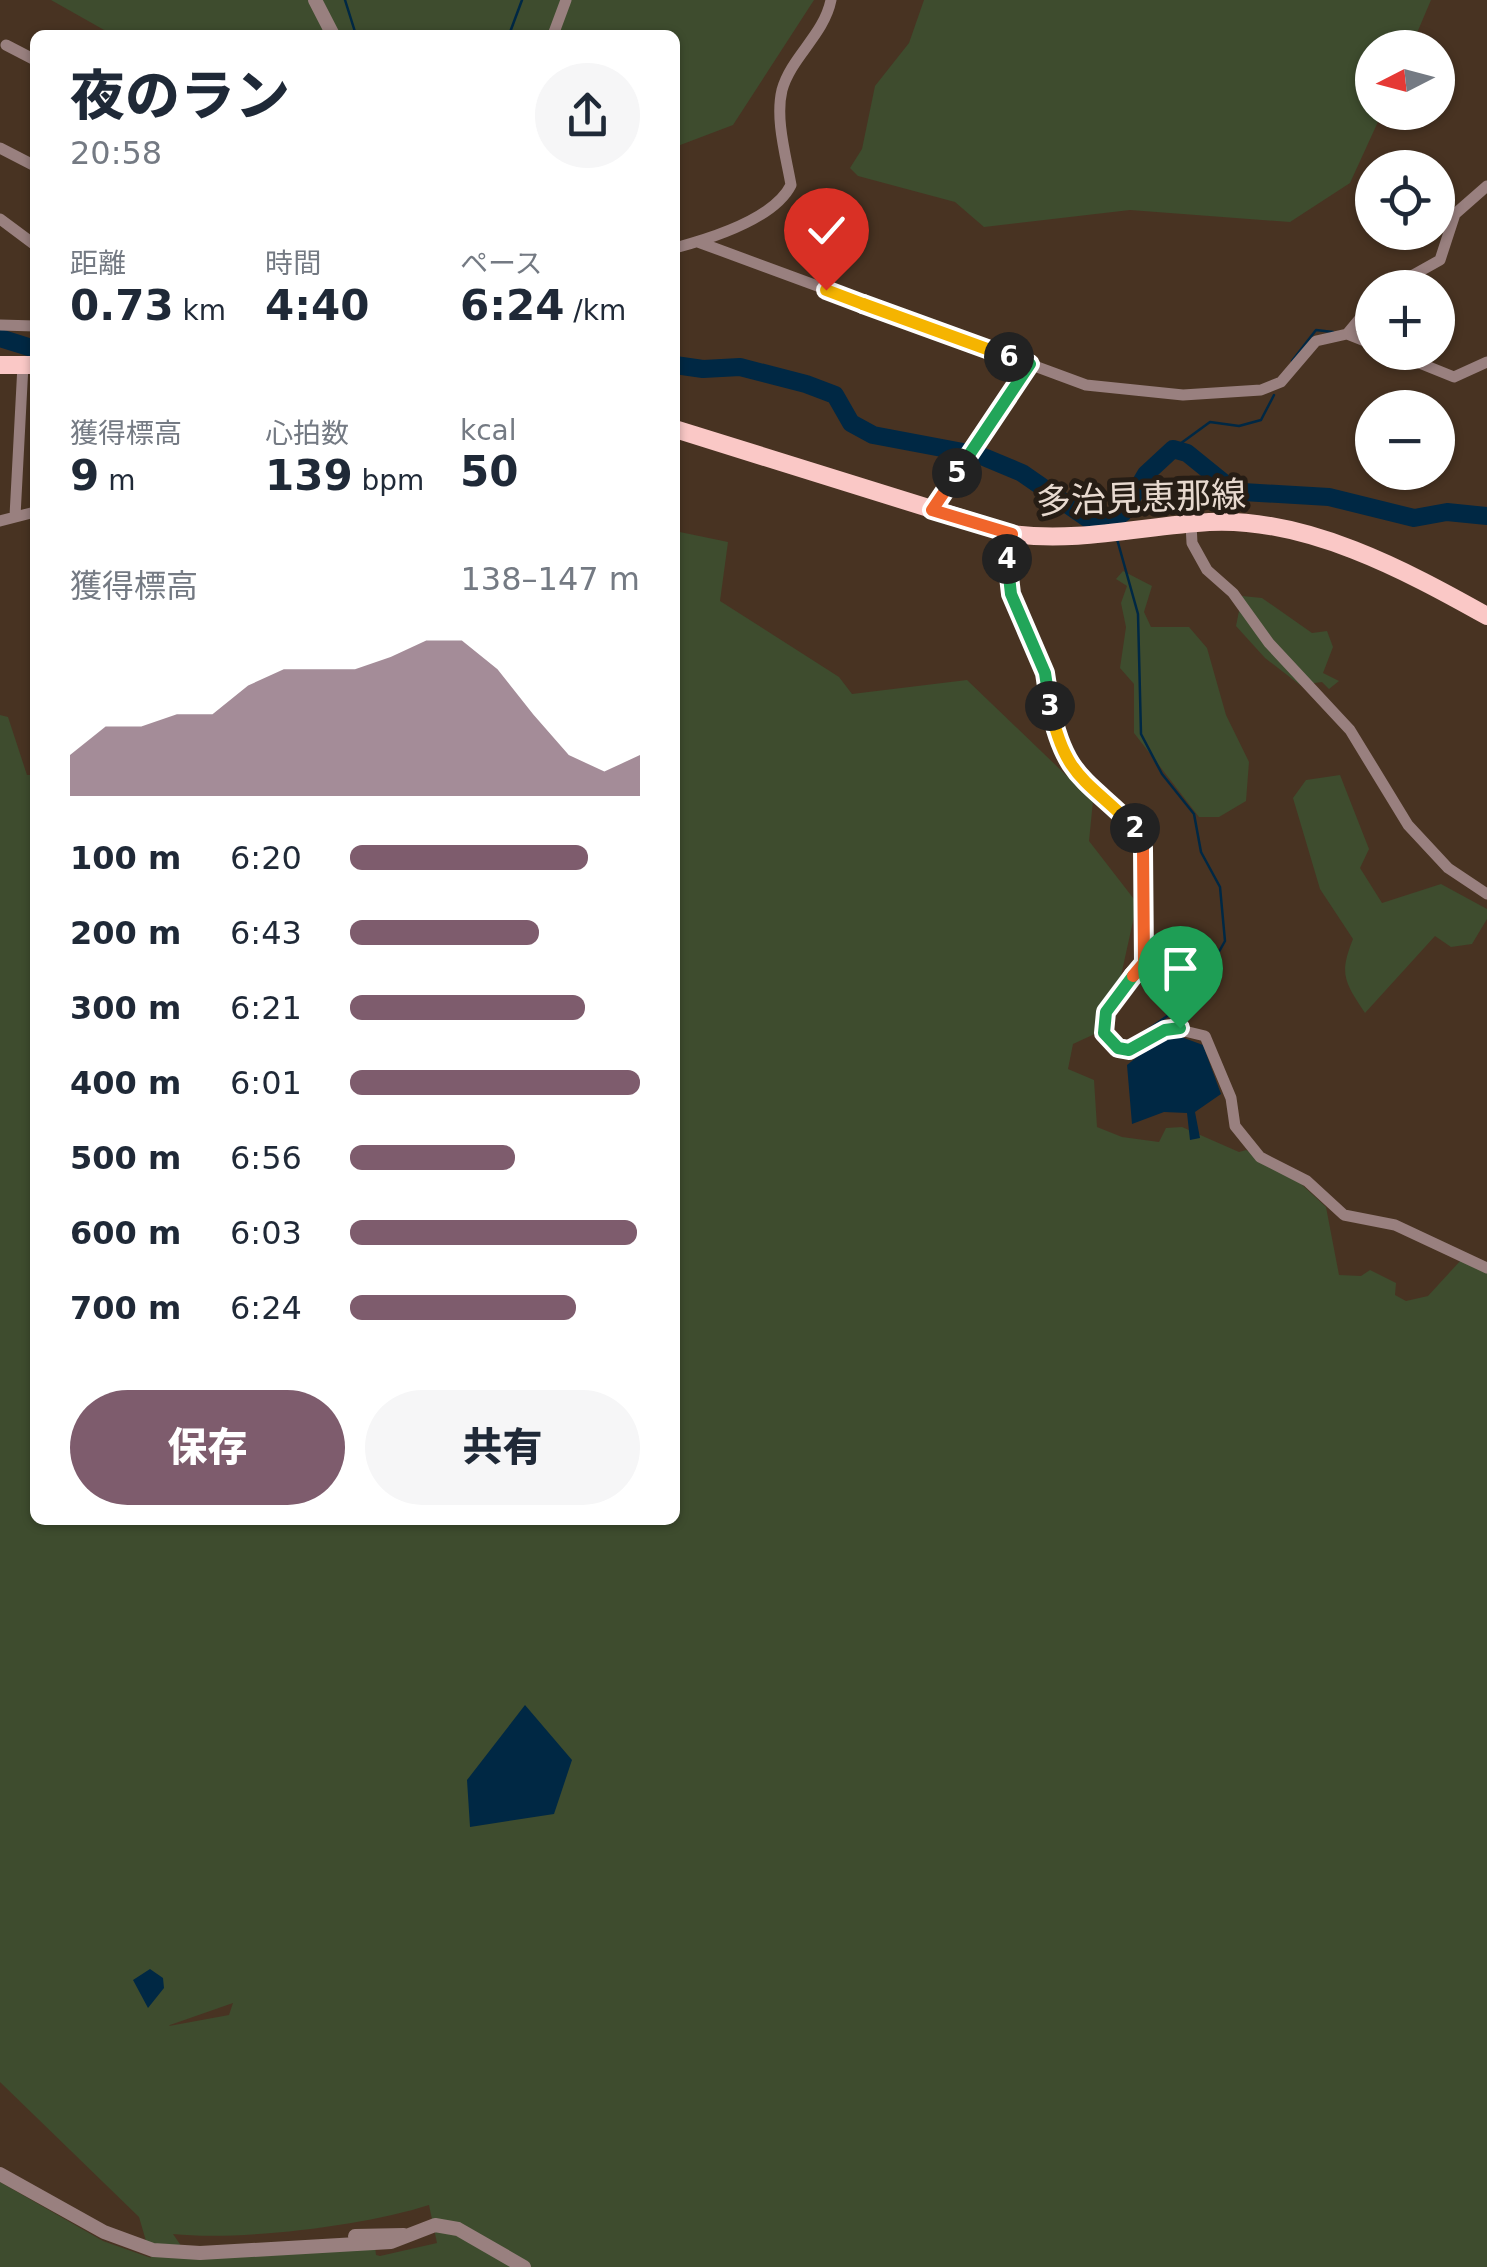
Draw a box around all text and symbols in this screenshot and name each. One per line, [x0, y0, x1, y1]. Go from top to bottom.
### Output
north arrow [1355, 30, 1455, 130]
map controls [1355, 30, 1455, 490]
button: share [535, 63, 640, 168]
text: 夜のラン [70, 64, 290, 128]
text: 20:58 [70, 134, 162, 172]
button: locate [1355, 150, 1455, 250]
pin [784, 188, 869, 291]
icon: check [799, 203, 854, 258]
text: 距離 [70, 247, 126, 280]
text: 時間 [265, 247, 321, 280]
text: ペース [460, 247, 543, 280]
button: + [1355, 270, 1455, 370]
text: 0.73 [70, 281, 174, 330]
text: 4:40 [265, 281, 369, 330]
text: 6:24 [460, 281, 564, 330]
text: km [174, 294, 226, 327]
text: /km [564, 294, 626, 327]
pin: 6 [984, 332, 1034, 382]
text: 6 [999, 340, 1019, 373]
button: − [1355, 390, 1455, 490]
text: kcal [460, 414, 517, 447]
text: 獲得標高 [70, 417, 182, 450]
text: 心拍数 [265, 417, 349, 450]
text: 50 [460, 447, 518, 496]
pin: 5 [932, 448, 982, 498]
text: 9 [70, 451, 99, 500]
text: 139 [265, 451, 353, 500]
text: 5 [947, 456, 967, 489]
text: m [99, 464, 135, 497]
text: bpm [353, 464, 424, 497]
street label: 多治見恵那線 [1035, 474, 1247, 522]
pin: 4 [982, 534, 1032, 584]
text: 4 [997, 542, 1017, 575]
text: 138–147 m [461, 560, 640, 598]
text: 獲得標高 [70, 567, 198, 605]
pin: 3 [1025, 681, 1075, 731]
text: 3 [1040, 689, 1060, 722]
pin: 2 [1110, 803, 1160, 853]
text: 2 [1125, 811, 1145, 844]
text: 100 m [70, 839, 181, 877]
text: 6:20 [230, 839, 302, 877]
text: 200 m [70, 914, 181, 952]
text: 6:43 [230, 914, 302, 952]
pin [1138, 926, 1223, 1029]
icon: arrive [1153, 941, 1208, 996]
text: 300 m [70, 989, 181, 1027]
text: 6:21 [230, 989, 302, 1027]
text: 400 m [70, 1064, 181, 1102]
text: 6:01 [230, 1064, 302, 1102]
text: 500 m [70, 1139, 181, 1177]
text: 6:56 [230, 1139, 302, 1177]
text: 600 m [70, 1214, 181, 1252]
text: 6:03 [230, 1214, 302, 1252]
text: 700 m [70, 1289, 181, 1327]
text: 6:24 [230, 1289, 302, 1327]
button: 保存 [70, 1390, 345, 1505]
button: 共有 [365, 1390, 640, 1505]

